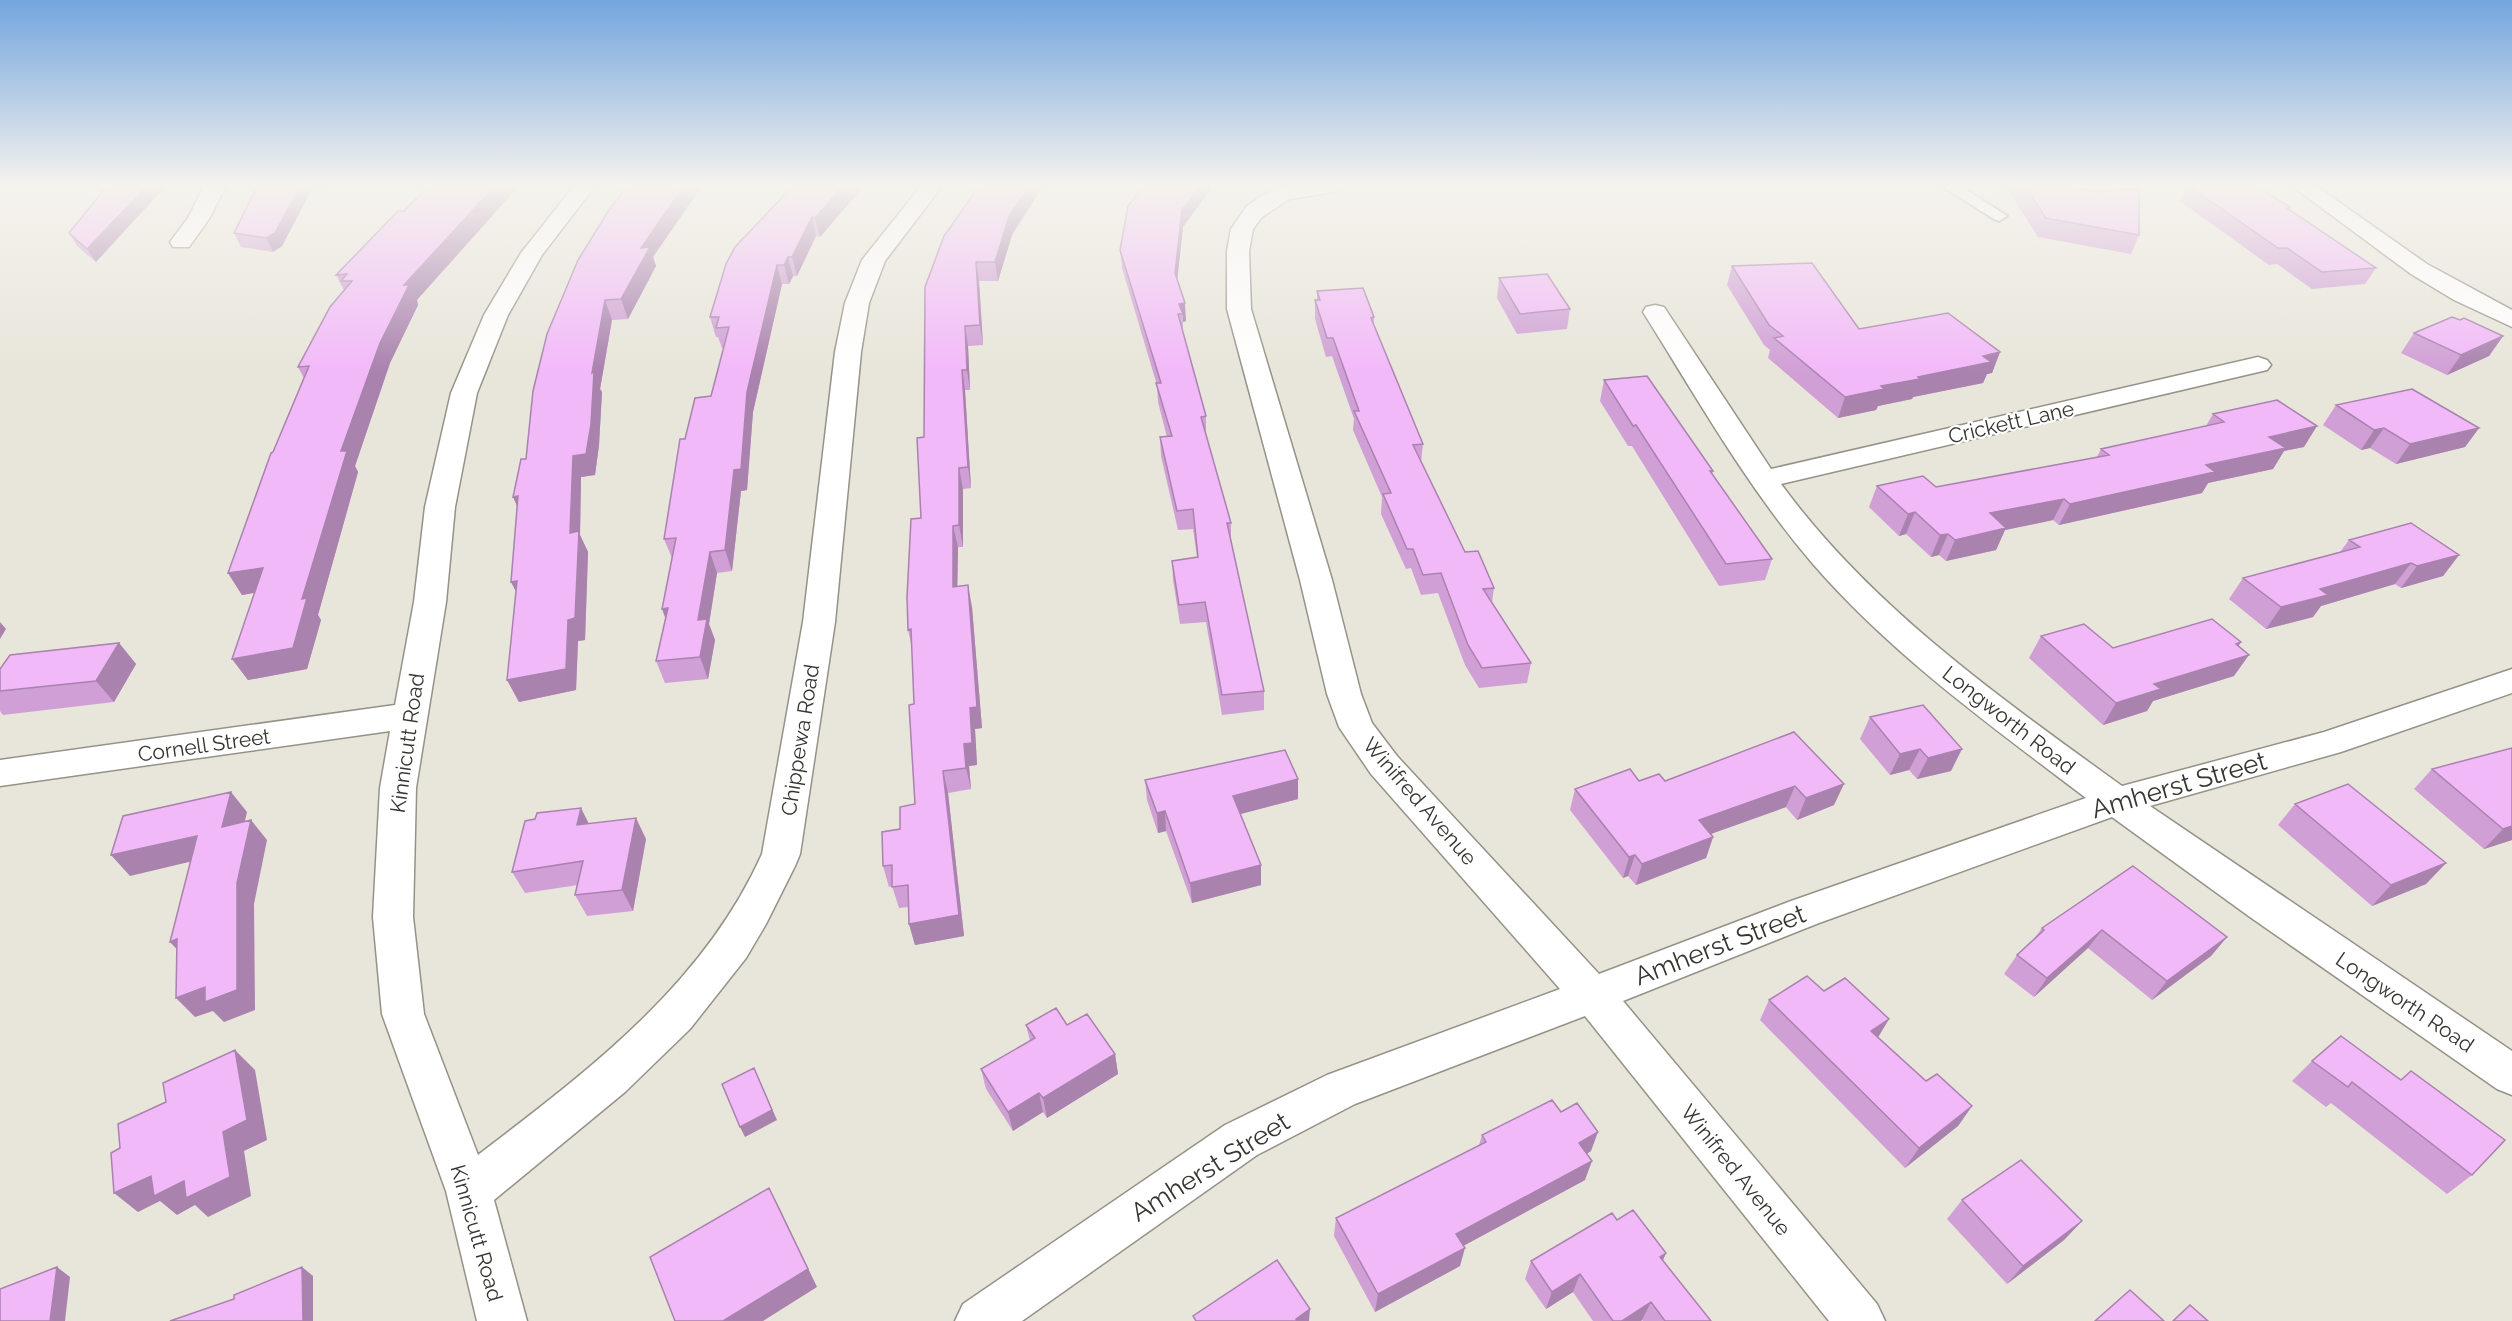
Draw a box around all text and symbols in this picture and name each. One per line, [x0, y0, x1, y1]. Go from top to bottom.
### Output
street label: Crickett Lane [1946, 395, 2076, 449]
street label: Longworth Road [1938, 660, 2080, 780]
street label: Chippewa Road [776, 662, 824, 818]
street label: Kinnicutt Road [385, 671, 429, 815]
street label: Cornell Street [136, 723, 272, 767]
street label: Winifred Avenue [1358, 732, 1482, 870]
street label: Amherst Street [2088, 746, 2270, 824]
street label: Amherst Street [1630, 898, 1810, 991]
street label: Longworth Road [2331, 947, 2479, 1057]
street label: Winifred Avenue [1676, 1100, 1796, 1240]
street label: Amherst Street [1125, 1106, 1295, 1228]
street label: Kinnicutt Road [446, 1162, 508, 1304]

